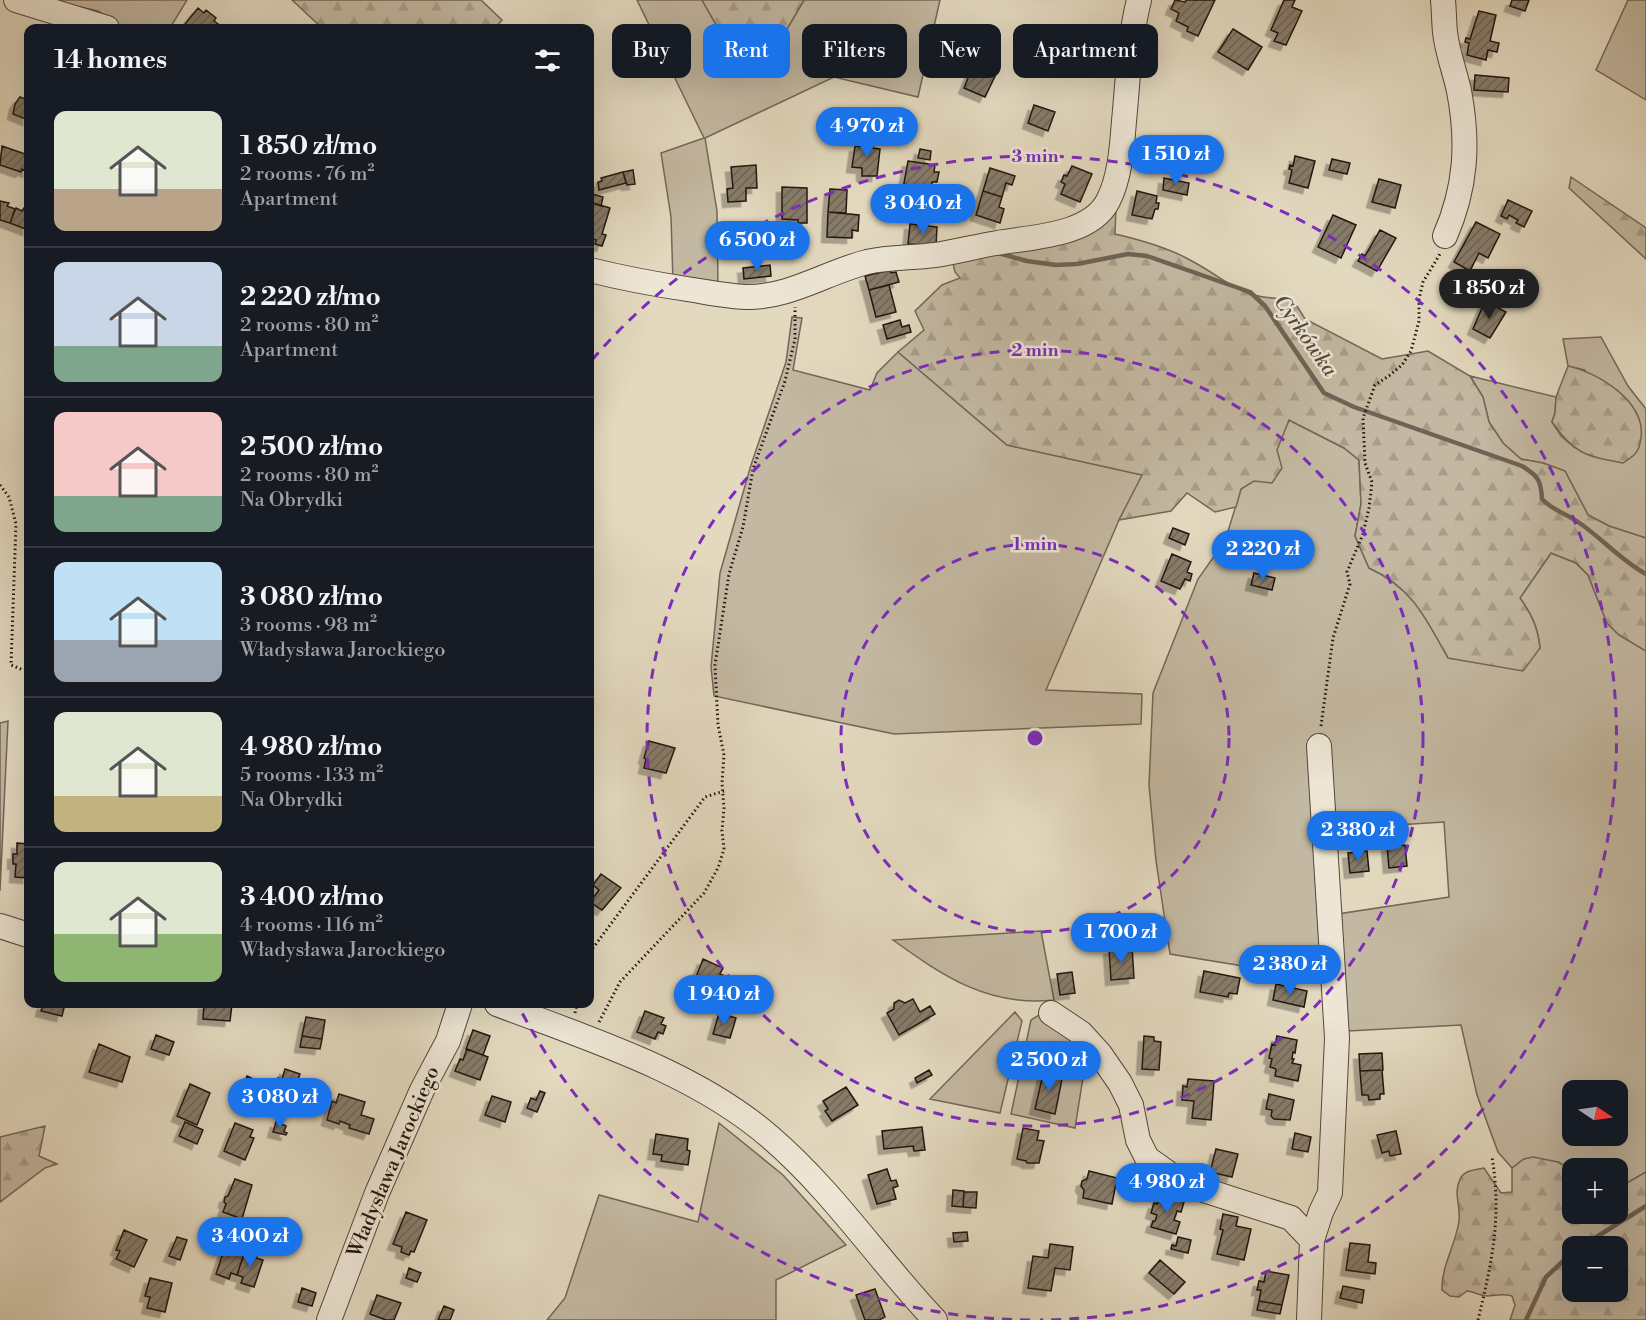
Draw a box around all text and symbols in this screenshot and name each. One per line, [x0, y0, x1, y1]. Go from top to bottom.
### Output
chip: Buy [612, 24, 691, 78]
chip: Rent [703, 24, 790, 78]
chip: Filters [802, 24, 907, 78]
chip: New [919, 24, 1001, 78]
chip: Apartment [1013, 24, 1158, 78]
text: 14 homes [54, 44, 167, 76]
icon: filters [531, 44, 564, 77]
pin: 4 970 zł [805, 107, 929, 158]
text: 4 970 zł [830, 114, 904, 139]
text: 1 850 zł/mo [240, 130, 377, 162]
icon: home [102, 135, 174, 207]
pin: 1 510 zł [1114, 135, 1238, 186]
text: 1 510 zł [1142, 142, 1210, 167]
text: 3 min [1012, 145, 1058, 168]
text: 2 rooms · 76 m² [240, 162, 374, 187]
pin: 3 040 zł [861, 184, 985, 235]
text: Apartment [240, 187, 338, 212]
text: 3 040 zł [884, 191, 962, 216]
pin: 6 500 zł [695, 221, 819, 272]
text: 6 500 zł [719, 228, 795, 253]
pin: 1 850 zł [1427, 269, 1551, 320]
text: 1 850 zł [1453, 276, 1525, 301]
text: 2 220 zł/mo [240, 281, 381, 313]
icon: home [102, 286, 174, 358]
water label: Cyrkówka [1267, 290, 1343, 382]
text: 2 rooms · 80 m² [240, 313, 378, 338]
text: Apartment [240, 338, 338, 363]
text: 2 min [1011, 339, 1059, 362]
text: 2 500 zł/mo [240, 431, 383, 463]
icon: home [102, 436, 174, 508]
text: 2 rooms · 80 m² [240, 463, 378, 488]
text: Na Obrydki [240, 488, 343, 513]
pin: 2 220 zł [1201, 530, 1325, 581]
text: 1 min [1013, 533, 1057, 556]
text: 2 220 zł [1226, 537, 1300, 562]
text: 3 080 zł/mo [240, 581, 383, 613]
icon: home [102, 586, 174, 658]
text: 3 rooms · 98 m² [240, 613, 377, 638]
text: Władysława Jarockiego [240, 638, 445, 663]
centre of rings [1025, 728, 1045, 748]
text: 4 980 zł/mo [240, 731, 382, 763]
icon: home [102, 736, 174, 808]
text: 5 rooms · 133 m² [240, 763, 383, 788]
text: Na Obrydki [240, 788, 343, 813]
pin: 2 380 zł [1296, 811, 1420, 862]
text: 2 380 zł [1321, 818, 1395, 843]
text: 3 400 zł/mo [240, 881, 384, 913]
icon: home [102, 886, 174, 958]
text: 4 rooms · 116 m² [240, 913, 383, 938]
pin: 1 700 zł [1059, 913, 1183, 964]
text: 1 700 zł [1085, 920, 1157, 945]
text: Władysława Jarockiego [240, 938, 445, 963]
pin: 2 380 zł [1228, 945, 1352, 996]
text: 2 380 zł [1253, 952, 1327, 977]
pin: 1 940 zł [662, 975, 786, 1026]
text: 1 940 zł [688, 982, 760, 1007]
pin: 2 500 zł [987, 1041, 1111, 1092]
text: 2 500 zł [1011, 1048, 1087, 1073]
street label: Władysława Jarockiego [342, 1063, 446, 1262]
pin: 3 080 zł [218, 1078, 342, 1129]
north arrow [1562, 1080, 1628, 1146]
map controls [1562, 1080, 1628, 1302]
text: 3 080 zł [242, 1085, 318, 1110]
button: + [1562, 1158, 1628, 1224]
pin: 4 980 zł [1105, 1163, 1229, 1214]
text: 4 980 zł [1129, 1170, 1205, 1195]
pin: 3 400 zł [188, 1217, 312, 1268]
text: 3 400 zł [211, 1224, 289, 1249]
button: − [1562, 1236, 1628, 1302]

